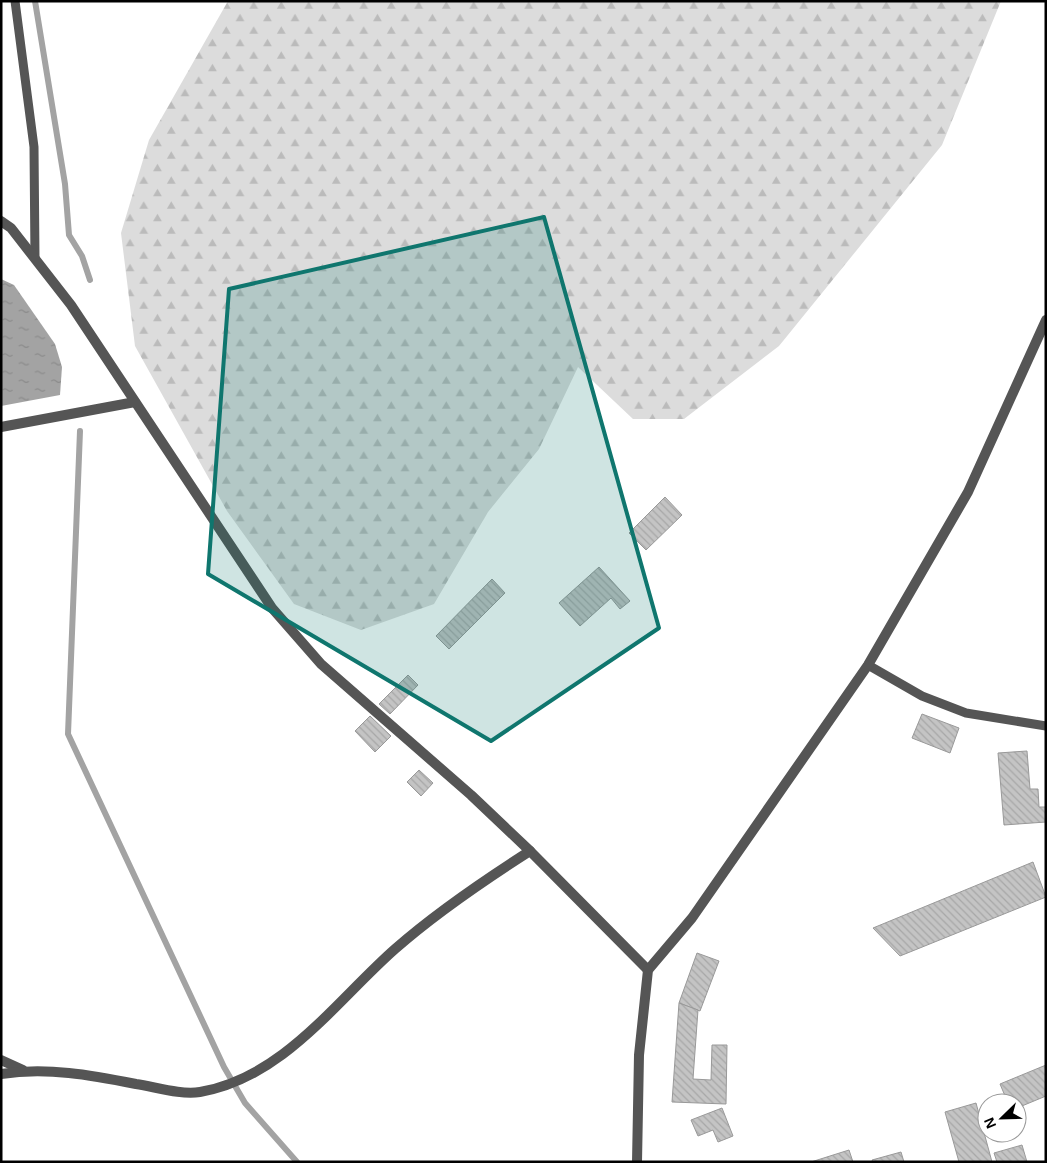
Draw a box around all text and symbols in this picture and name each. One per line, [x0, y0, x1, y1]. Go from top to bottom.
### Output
north arrow [977, 1093, 1027, 1143]
text: N [981, 1115, 999, 1131]

